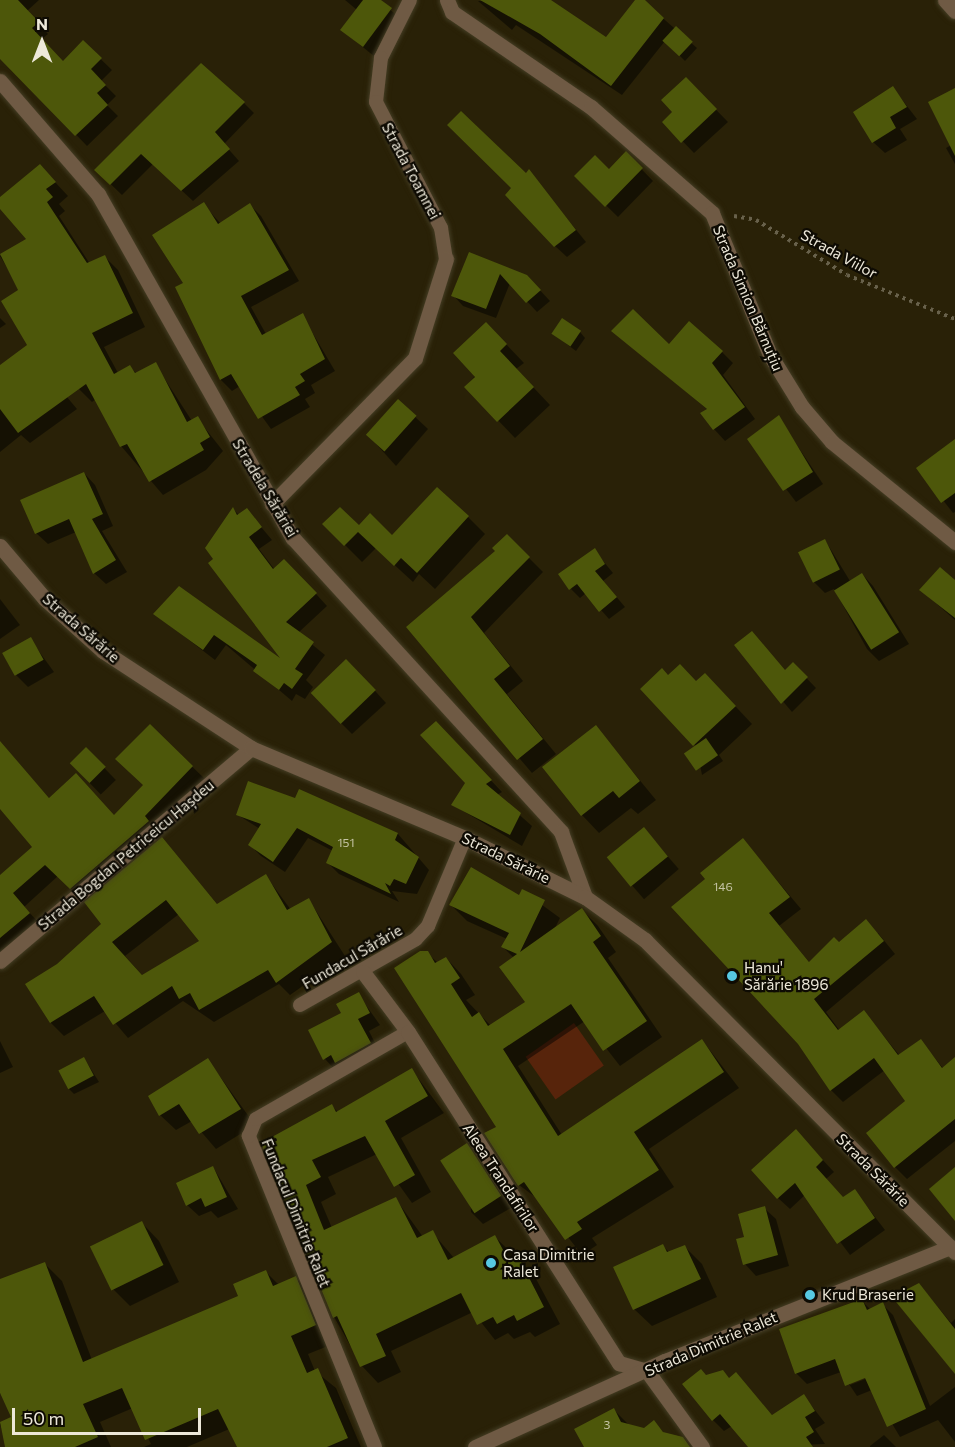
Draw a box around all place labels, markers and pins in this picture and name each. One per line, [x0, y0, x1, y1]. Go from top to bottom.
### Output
place label: Hanu' Sărărie 1896 [744, 958, 829, 993]
marker: Hanu' Sărărie 1896 [725, 969, 739, 983]
place label: Casa Dimitrie Ralet [503, 1245, 594, 1280]
marker: Casa Dimitrie Ralet [484, 1256, 498, 1270]
place label: Krud Braserie [822, 1286, 914, 1304]
marker: Krud Braserie [803, 1288, 817, 1302]

